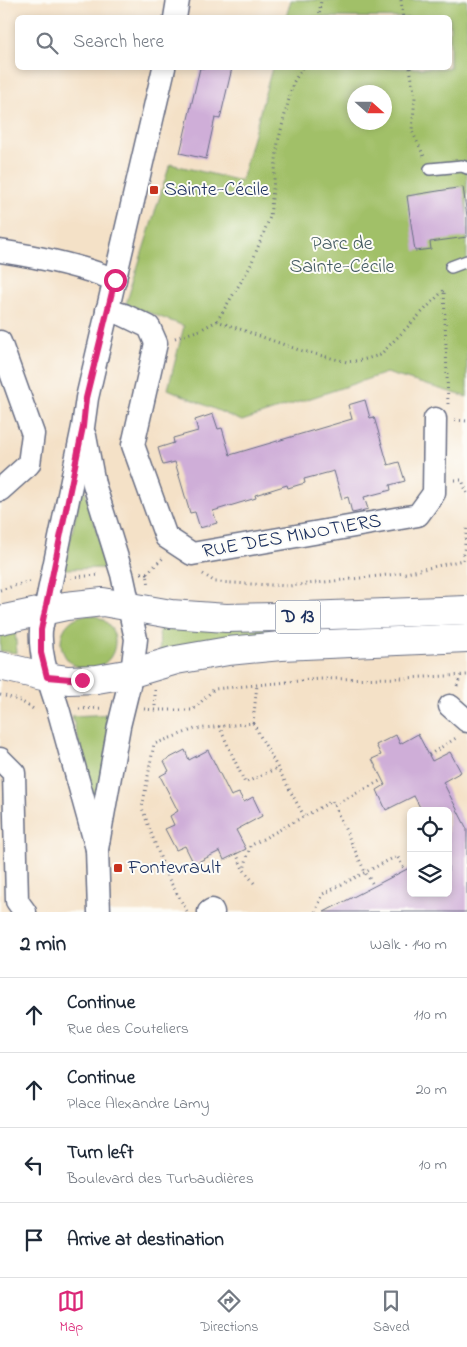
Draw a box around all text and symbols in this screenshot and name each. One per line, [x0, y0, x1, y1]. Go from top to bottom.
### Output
search box [15, 15, 452, 70]
icon: search [33, 29, 61, 57]
text: Search here [73, 29, 164, 56]
north arrow [347, 85, 392, 130]
place label: Sainte-Cécile [164, 176, 269, 205]
marker: Sainte-Cécile [148, 184, 160, 196]
park label: Parc de Sainte-Cécile [289, 230, 395, 282]
route start [104, 269, 127, 292]
street label: RUE DES MINOTIERS [200, 507, 384, 567]
road number: D 13 [276, 600, 320, 634]
route end [71, 669, 94, 692]
map controls [407, 807, 452, 897]
button: locate [407, 807, 452, 852]
button: layers [407, 852, 452, 897]
place label: Fontevrault [127, 854, 222, 883]
marker: Fontevrault [112, 862, 124, 874]
text: 2 min [20, 930, 66, 960]
text: Walk · 140 m [370, 933, 447, 957]
text: Continue [67, 990, 135, 1017]
icon: ahead [20, 1001, 48, 1029]
text: 110 m [413, 1003, 447, 1027]
text: Rue des Couteliers [67, 1017, 189, 1041]
text: Continue [67, 1065, 135, 1092]
icon: ahead [20, 1076, 48, 1104]
text: 20 m [416, 1078, 447, 1102]
text: Place Alexandre Lamy [67, 1092, 209, 1116]
text: Turn left [67, 1140, 134, 1167]
icon: left [20, 1151, 48, 1179]
text: 10 m [419, 1153, 447, 1177]
text: Boulevard des Turbaudières [67, 1167, 254, 1191]
icon: arrive [20, 1226, 48, 1254]
text: Arrive at destination [67, 1227, 224, 1254]
tab: Map [57, 1287, 85, 1338]
tab: Directions [200, 1287, 258, 1338]
tab: Saved [373, 1287, 410, 1338]

